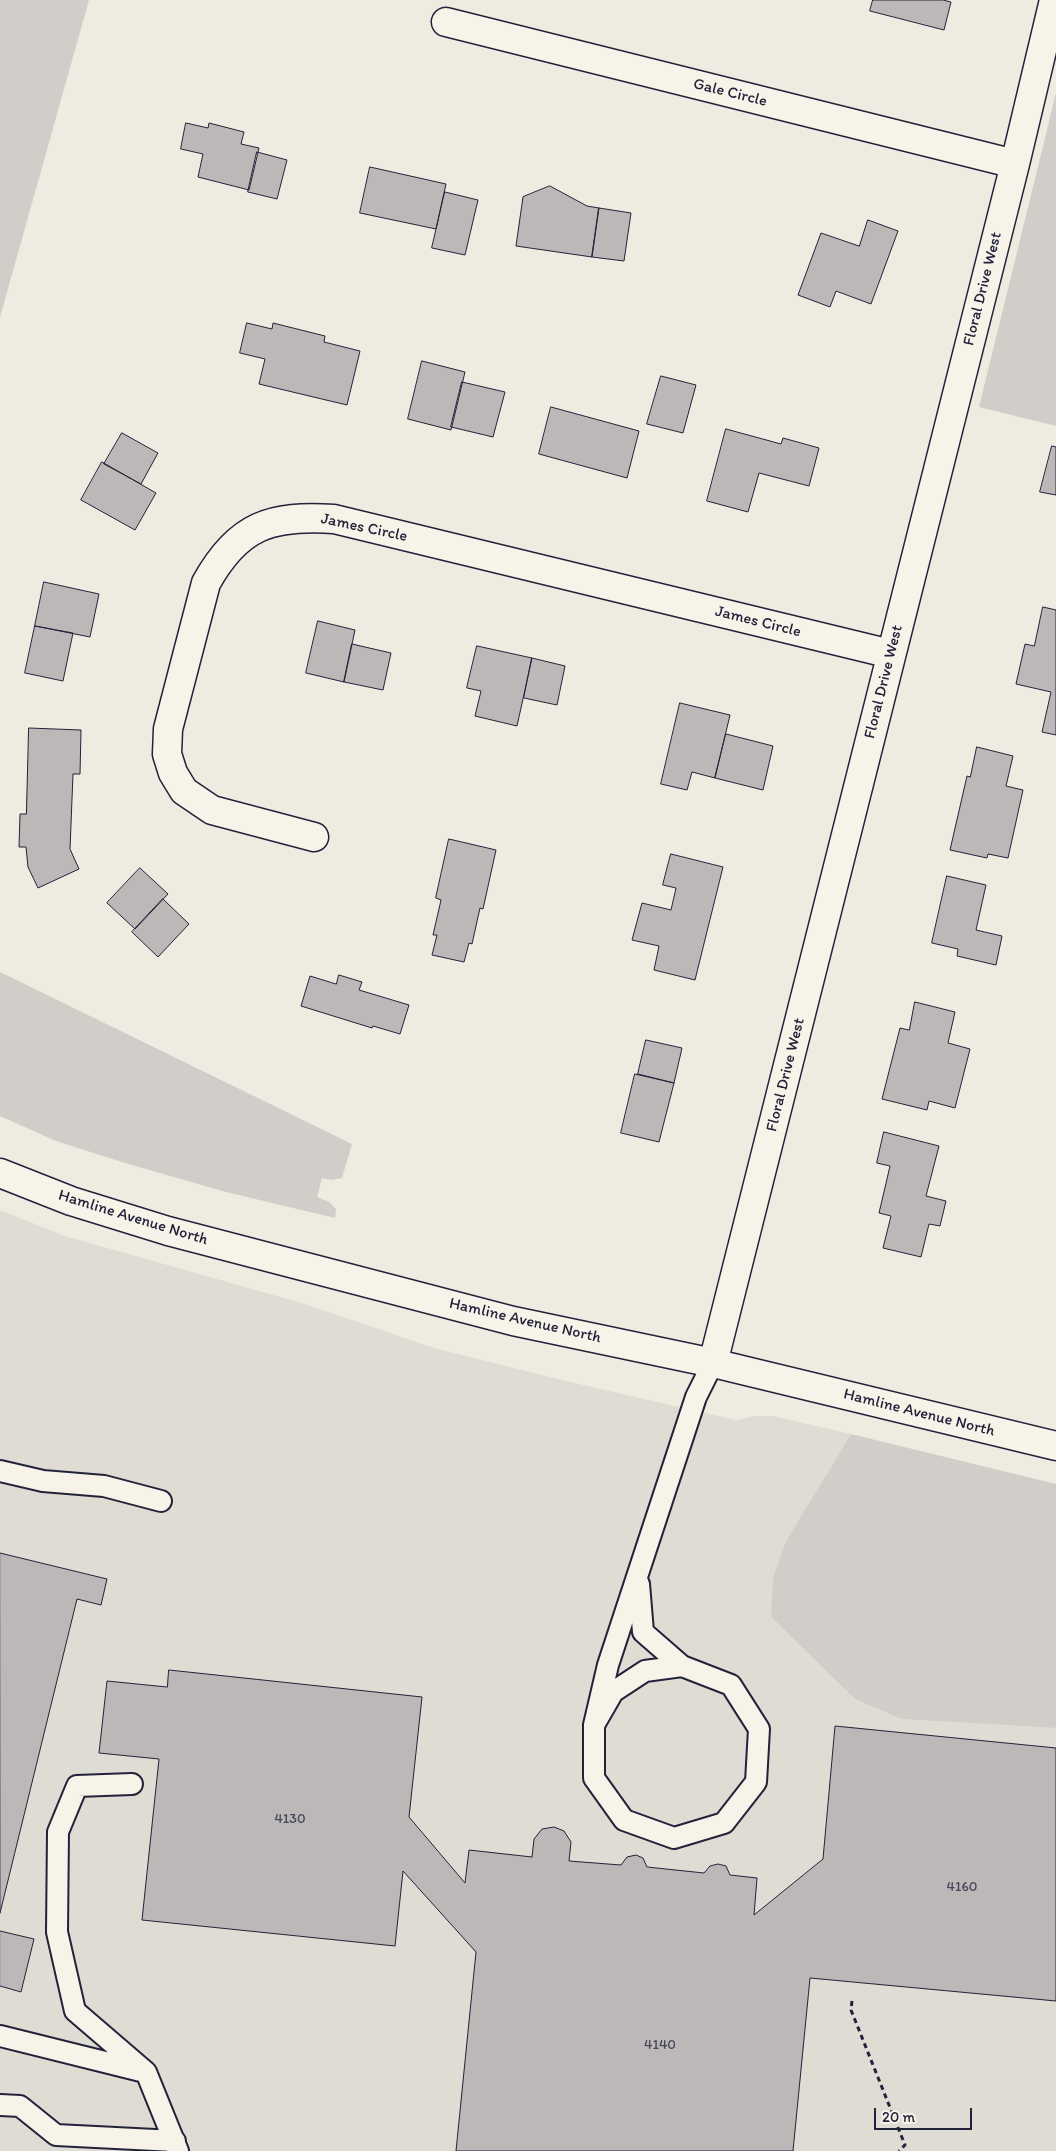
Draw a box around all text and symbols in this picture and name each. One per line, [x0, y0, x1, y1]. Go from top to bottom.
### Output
street label: Gale Circle [691, 75, 769, 111]
street label: Floral Drive West [960, 230, 1006, 348]
street label: James Circle [319, 509, 409, 547]
street label: James Circle [713, 602, 803, 642]
street label: Floral Drive West [861, 623, 907, 741]
street label: Floral Drive West [763, 1016, 809, 1134]
street label: Hamline Avenue North [56, 1186, 210, 1250]
street label: Hamline Avenue North [447, 1294, 603, 1348]
street label: Hamline Avenue North [841, 1385, 997, 1441]
house number: 4130 [274, 1811, 306, 1827]
house number: 4160 [947, 1879, 977, 1895]
house number: 4140 [644, 2037, 676, 2053]
scale bar [876, 2098, 974, 2130]
text: 20 m [882, 2108, 915, 2126]

